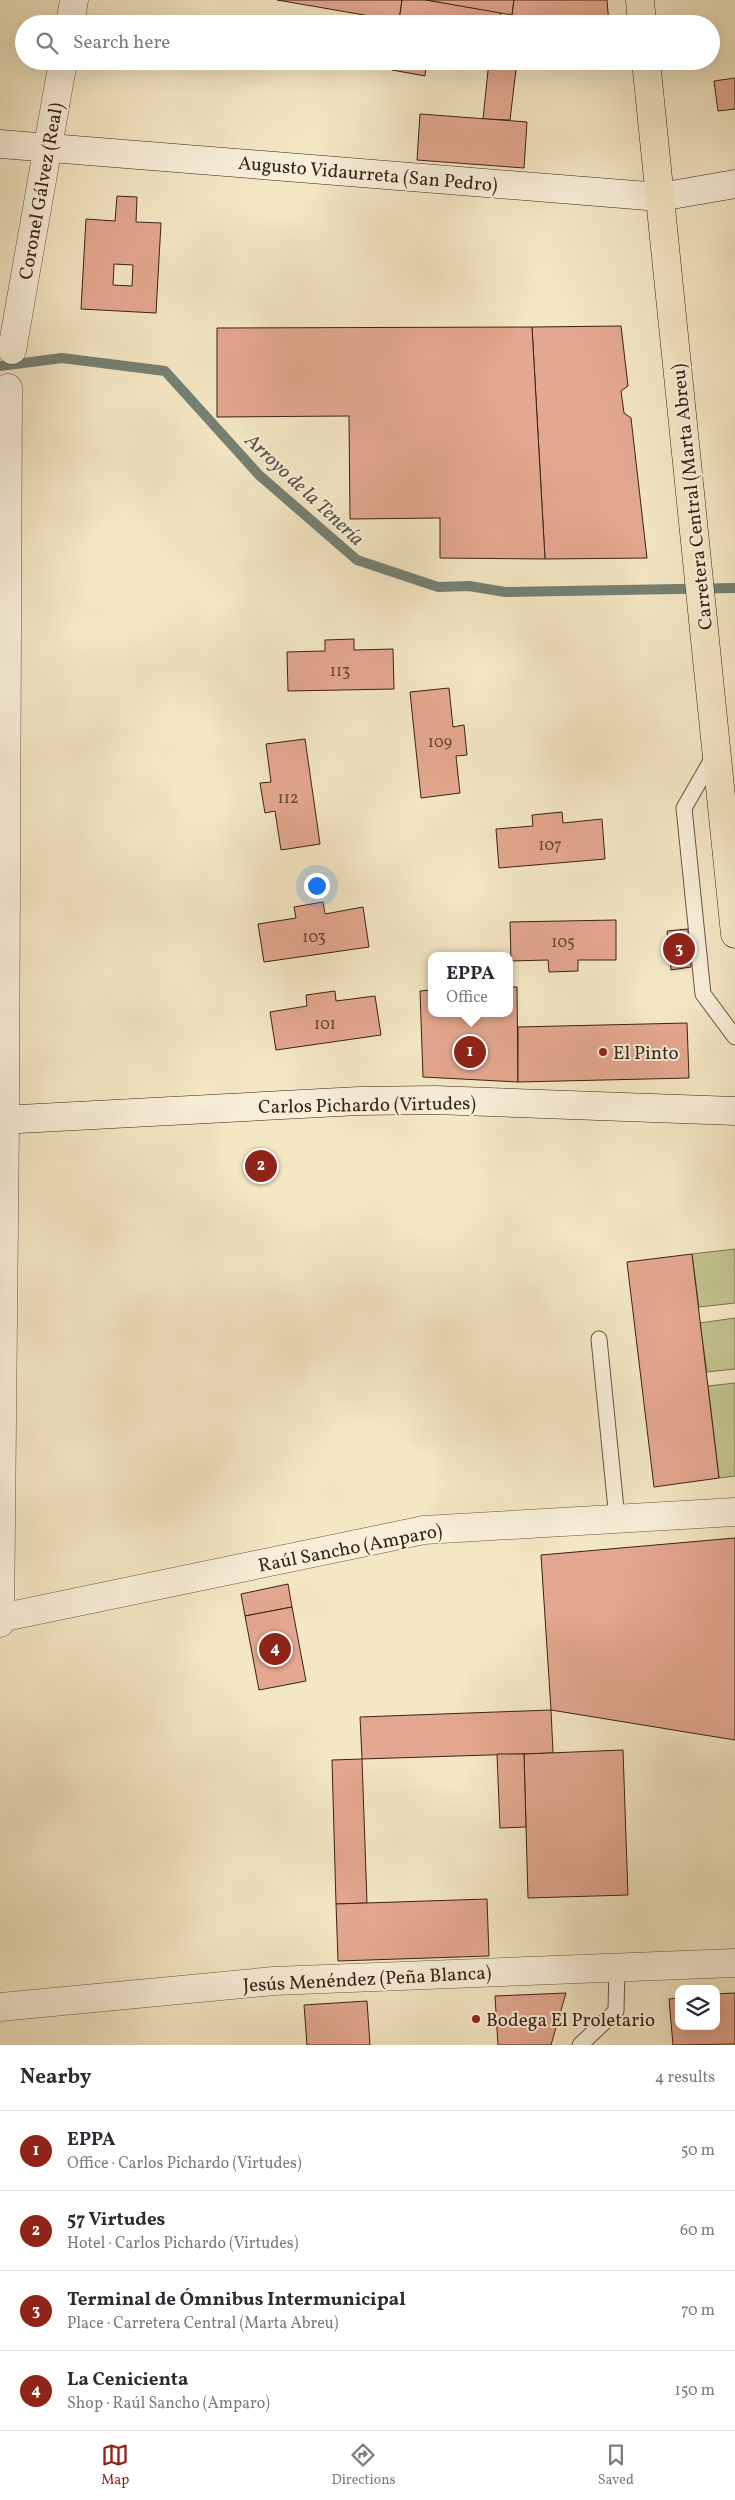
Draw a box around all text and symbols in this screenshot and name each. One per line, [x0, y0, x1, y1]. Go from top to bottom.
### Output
search box [15, 15, 720, 70]
icon: search [33, 29, 61, 57]
text: Search here [73, 30, 170, 56]
street label: Coronel Gálvez (Real) [14, 101, 70, 282]
street label: Augusto Vidaurreta (San Pedro) [237, 151, 499, 199]
street label: Carretera Central (Marta Abreu) [666, 362, 720, 631]
water label: Arroyo de la Tenería [237, 427, 369, 553]
house number: 113 [330, 661, 350, 683]
house number: 109 [428, 732, 452, 754]
house number: 112 [277, 788, 299, 810]
house number: 107 [538, 835, 562, 857]
your location [304, 873, 330, 899]
house number: 103 [302, 927, 326, 949]
pin: 3 [663, 930, 695, 968]
house number: 105 [551, 932, 575, 954]
popup [428, 952, 513, 1017]
text: EPPA [446, 961, 495, 987]
text: Office [446, 987, 488, 1009]
house number: 101 [314, 1014, 336, 1036]
pin: 1 [454, 1033, 486, 1071]
place label: El Pinto [613, 1041, 679, 1067]
marker: El Pinto [597, 1046, 609, 1058]
street label: Carlos Pichardo (Virtudes) [258, 1091, 476, 1121]
pin: 2 [245, 1147, 277, 1185]
street label: Raúl Sancho (Amparo) [256, 1518, 445, 1580]
pin: 4 [259, 1630, 291, 1668]
street label: Jesús Menéndez (Peña Blanca) [242, 1961, 492, 1999]
map controls [675, 1985, 720, 2030]
button: layers [675, 1985, 720, 2030]
place label: Bodega El Proletario [486, 2008, 655, 2034]
marker: Bodega El Proletario [470, 2013, 482, 2025]
text: Nearby [20, 2063, 91, 2092]
text: 4 results [655, 2067, 715, 2089]
text: EPPA [67, 2127, 116, 2153]
text: 1 [33, 2140, 39, 2162]
text: 50 m [681, 2140, 715, 2162]
text: Office · Carlos Pichardo (Virtudes) [67, 2153, 302, 2175]
text: 57 Virtudes [67, 2207, 165, 2233]
text: 2 [32, 2220, 40, 2242]
text: 60 m [680, 2220, 715, 2242]
text: Hotel · Carlos Pichardo (Virtudes) [67, 2233, 298, 2255]
text: Terminal de Ómnibus Intermunicipal [67, 2287, 406, 2313]
text: 3 [32, 2300, 40, 2322]
text: 70 m [681, 2300, 715, 2322]
text: Place · Carretera Central (Marta Abreu) [67, 2313, 339, 2335]
text: La Cenicienta [67, 2367, 188, 2393]
text: 4 [31, 2380, 41, 2402]
text: 150 m [674, 2380, 715, 2402]
text: Shop · Raúl Sancho (Amparo) [67, 2393, 270, 2415]
tab: Map [101, 2441, 129, 2490]
tab: Directions [331, 2441, 396, 2490]
tab: Saved [598, 2441, 634, 2490]

